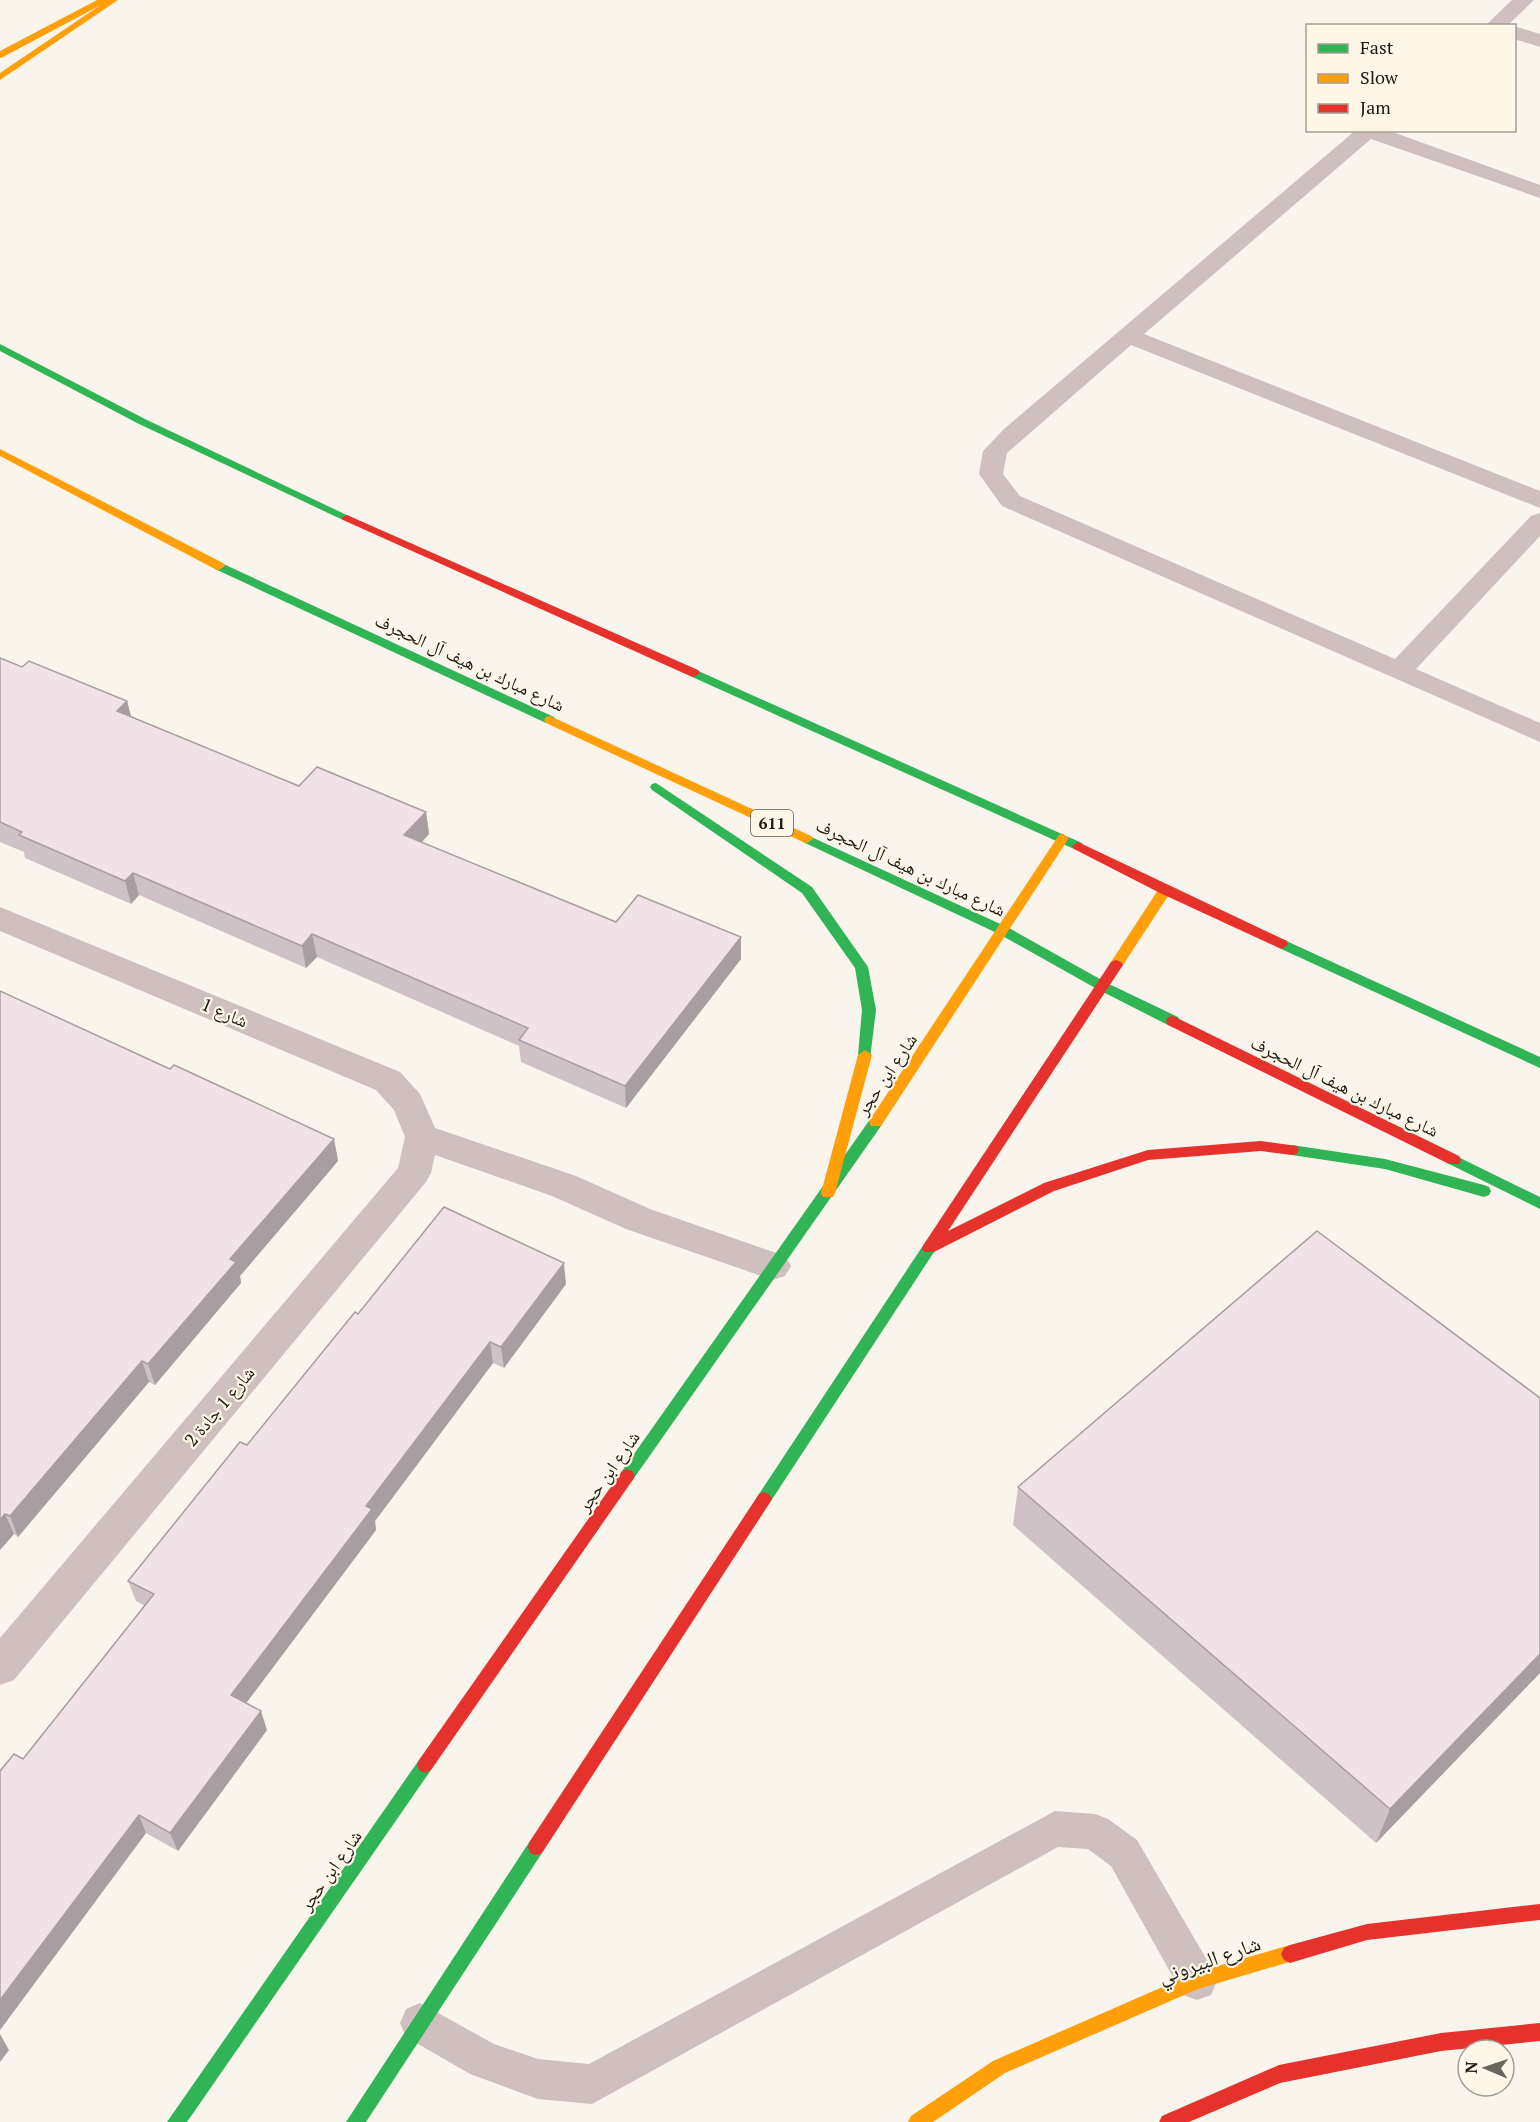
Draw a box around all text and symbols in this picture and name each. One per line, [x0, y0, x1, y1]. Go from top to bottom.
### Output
legend [1306, 24, 1516, 132]
text: Fast [1360, 35, 1394, 59]
text: Slow [1360, 65, 1399, 89]
text: Jam [1360, 95, 1391, 119]
street label: شارع مبارك بن هيف آل الحجرف [371, 607, 569, 717]
road number: 611 [751, 810, 793, 836]
street label: شارع مبارك بن هيف آل الحجرف [812, 812, 1010, 922]
street label: شارع 1 [198, 992, 252, 1032]
street label: شارع ابن حجر [849, 1029, 922, 1120]
street label: شارع مبارك بن هيف آل الحجرف [1247, 1030, 1443, 1142]
street label: شارع 1 جادة 2 [179, 1361, 259, 1451]
street label: شارع ابن حجر [571, 1426, 645, 1517]
street label: شارع ابن حجر [293, 1825, 367, 1916]
street label: شارع البيروني [1154, 1928, 1265, 1993]
north arrow [1456, 2038, 1516, 2098]
text: N [1460, 2061, 1482, 2074]

